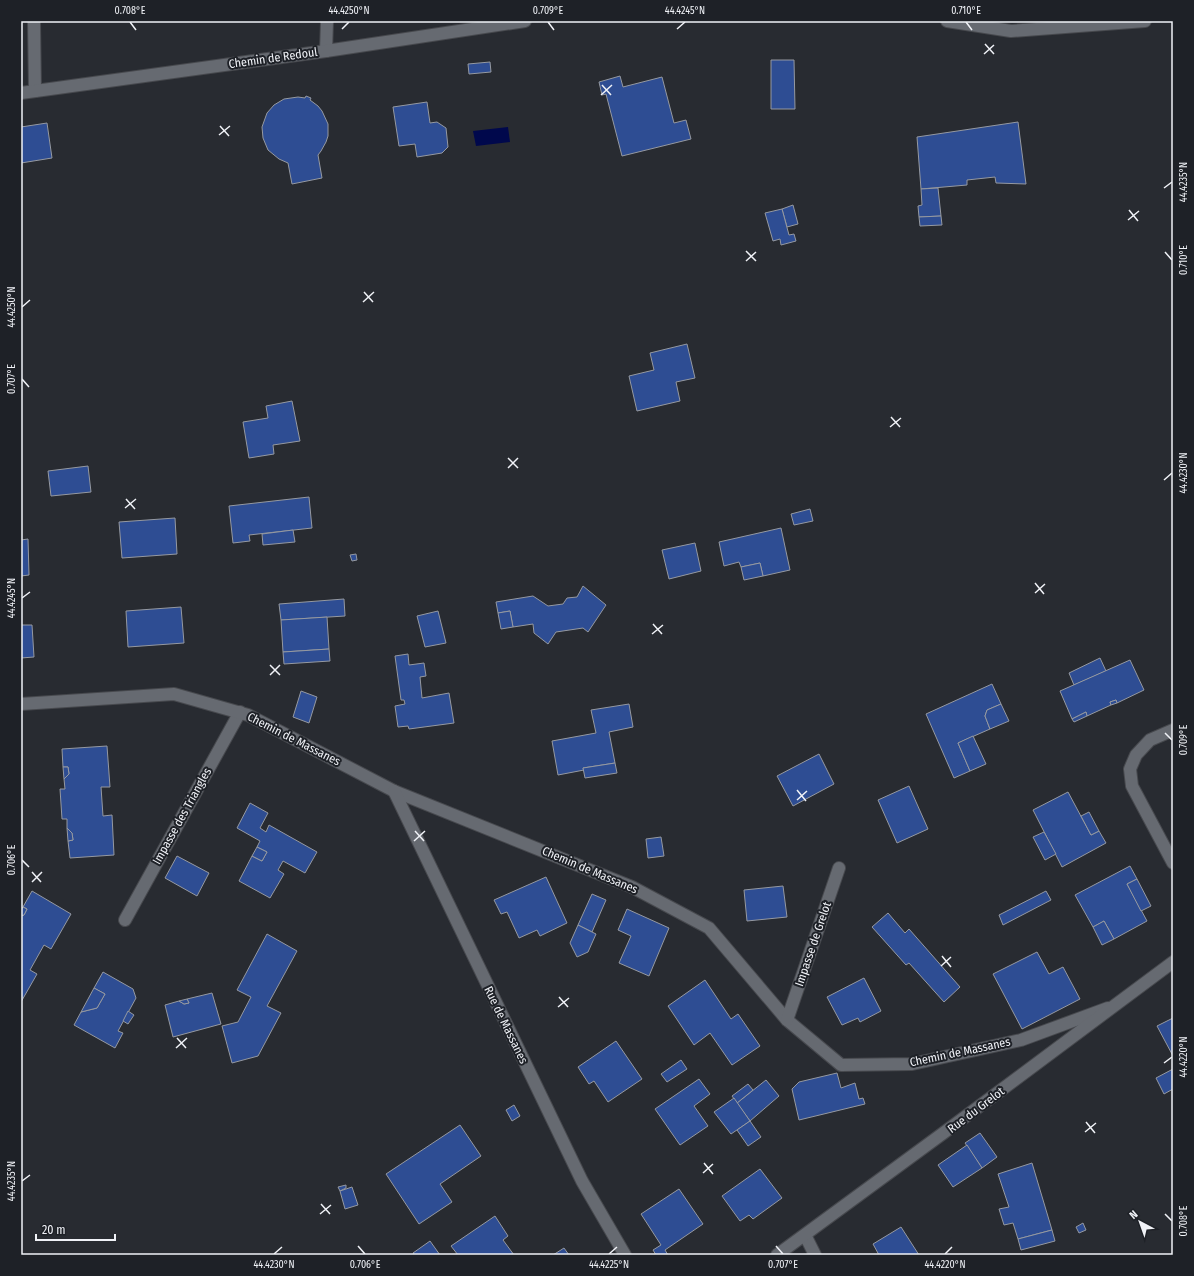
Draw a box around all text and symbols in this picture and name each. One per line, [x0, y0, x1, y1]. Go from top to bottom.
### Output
text: 0.708°E [115, 5, 146, 17]
text: 44.4250°N [328, 5, 370, 17]
text: 0.709°E [533, 5, 564, 17]
text: 44.4245°N [665, 5, 705, 17]
text: 0.710°E [951, 5, 981, 17]
street label: Chemin de Redoul [228, 45, 318, 71]
text: 44.4235°N [1178, 162, 1190, 202]
text: 0.710°E [1178, 245, 1190, 275]
text: 44.4250°N [6, 286, 18, 328]
text: 0.707°E [6, 364, 18, 394]
text: 44.4230°N [1178, 452, 1190, 494]
text: 44.4245°N [6, 578, 18, 618]
street label: Chemin de Massanes [245, 710, 343, 768]
text: 0.709°E [1178, 724, 1190, 755]
street label: Impasse des Triangles [150, 765, 214, 867]
text: 0.706°E [6, 844, 18, 875]
street label: Chemin de Massanes [540, 844, 640, 896]
street label: Impasse de Grelot [792, 900, 834, 988]
street label: Rue de Massanes [481, 984, 531, 1066]
street label: Chemin de Massanes [908, 1035, 1012, 1069]
text: 44.4220°N [1178, 1037, 1190, 1077]
street label: Rue du Grelot [945, 1084, 1007, 1136]
text: 44.4235°N [6, 1161, 18, 1201]
north arrow [1120, 1202, 1160, 1242]
text: 0.708°E [1178, 1205, 1190, 1236]
text: N [1127, 1208, 1141, 1222]
scale bar [36, 1216, 115, 1242]
text: 20 m [42, 1223, 66, 1237]
text: 44.4230°N [253, 1259, 295, 1271]
text: 0.706°E [350, 1259, 381, 1271]
text: 44.4225°N [589, 1259, 629, 1271]
text: 0.707°E [768, 1259, 798, 1271]
text: 44.4220°N [925, 1259, 965, 1271]

